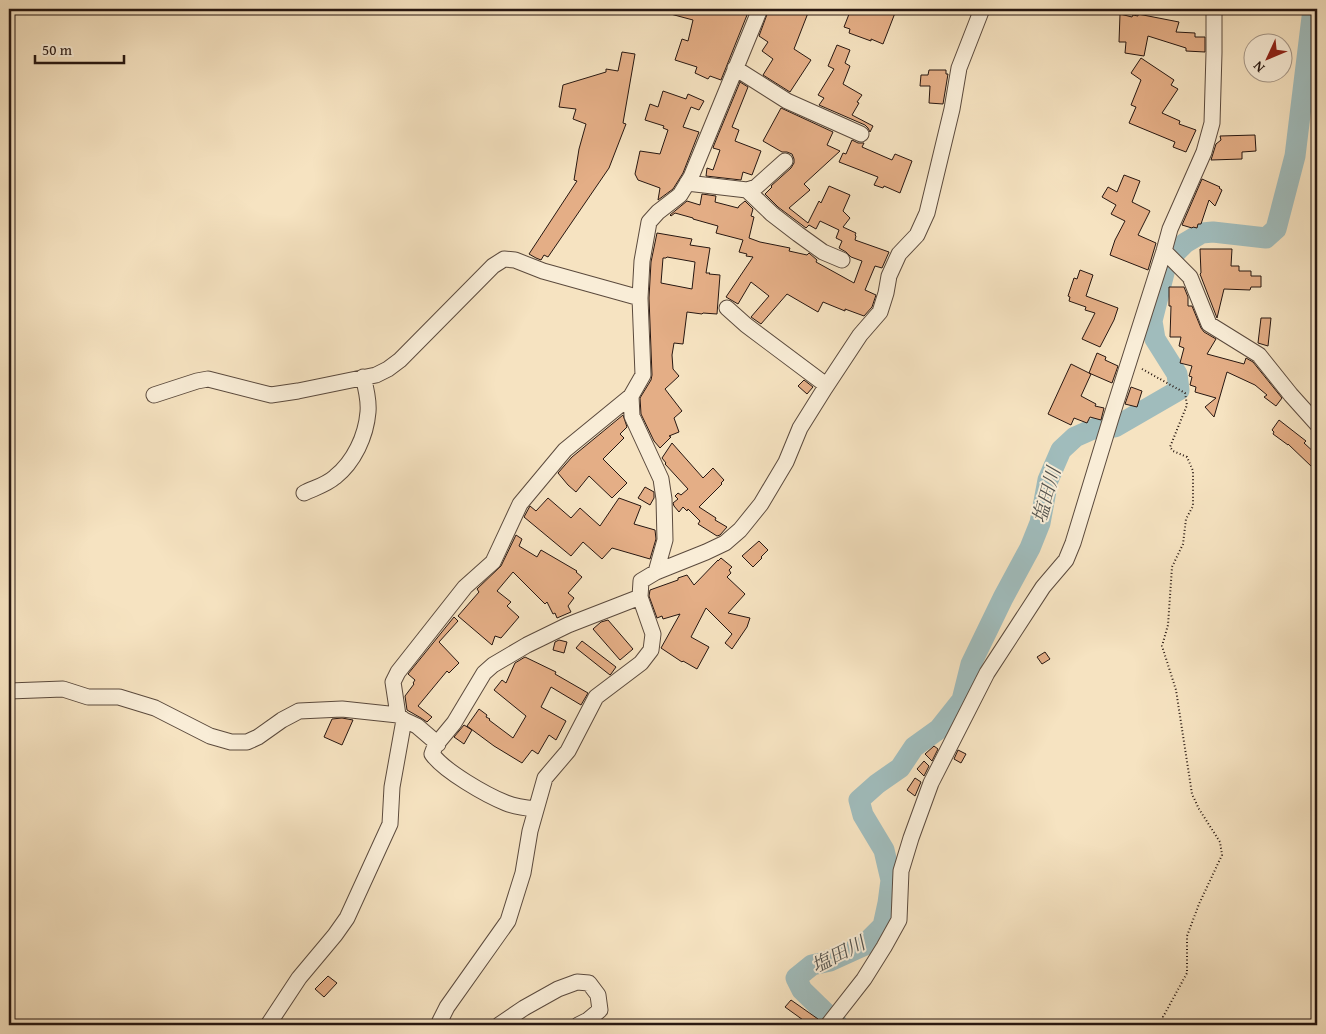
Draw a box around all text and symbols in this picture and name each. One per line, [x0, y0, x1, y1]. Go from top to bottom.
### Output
scale bar [35, 32, 124, 64]
north arrow [1244, 32, 1294, 82]
text: 50 m [42, 39, 73, 60]
text: N [1248, 56, 1269, 77]
water label: 塩田川 [1025, 462, 1068, 526]
water label: 塩田川 [806, 928, 872, 979]

